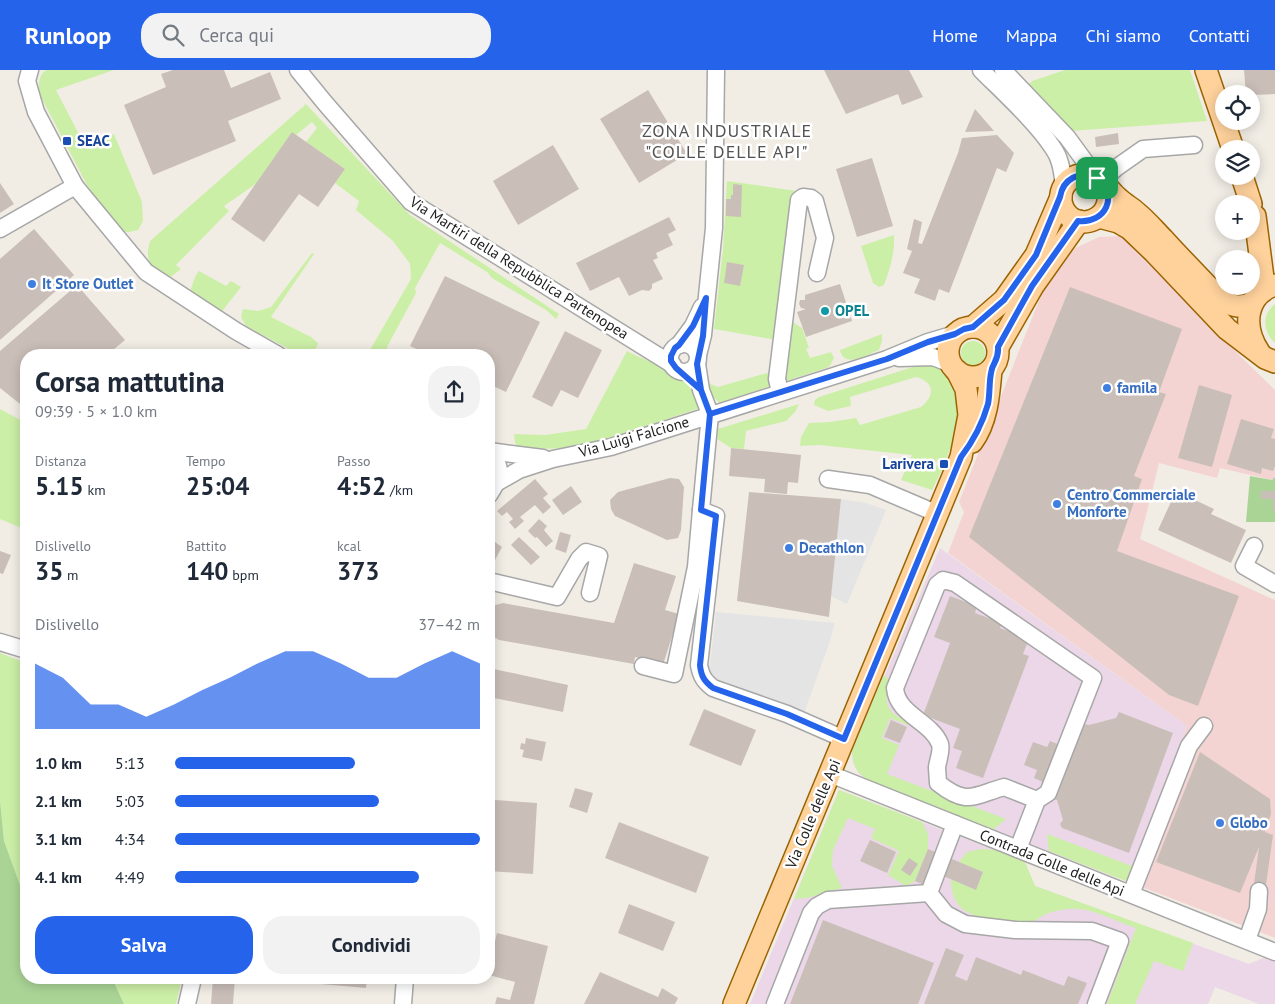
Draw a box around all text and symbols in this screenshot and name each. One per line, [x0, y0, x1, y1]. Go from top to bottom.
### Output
search box [141, 13, 491, 58]
text: Runloop [25, 20, 111, 51]
icon: search [159, 21, 187, 49]
text: Cerca qui [199, 23, 274, 47]
text: Home [932, 24, 978, 47]
text: Mappa [1006, 24, 1057, 47]
text: Chi siamo [1085, 24, 1161, 47]
text: Contatti [1189, 24, 1250, 47]
map controls [1215, 85, 1260, 295]
button: locate [1215, 85, 1260, 130]
district label: ZONA INDUSTRIALE "COLLE DELLE API" [642, 119, 812, 163]
place label: SEAC [77, 131, 110, 150]
marker: SEAC [61, 135, 73, 147]
button: layers [1215, 140, 1260, 185]
pin [1076, 157, 1118, 199]
icon: arrive [1083, 164, 1111, 192]
street label: Via Martiri della Repubblica Partenopea [405, 192, 632, 343]
button: + [1215, 195, 1260, 240]
button: − [1215, 250, 1260, 295]
place label: It Store Outlet [42, 274, 134, 293]
marker: It Store Outlet [26, 278, 38, 290]
place label: OPEL [835, 301, 869, 320]
marker: OPEL [819, 305, 831, 317]
text: Corsa mattutina [35, 363, 225, 400]
button: share [428, 366, 480, 418]
place label: famila [1117, 378, 1157, 397]
marker: famila [1101, 382, 1113, 394]
text: 09:39 · 5 × 1.0 km [35, 401, 157, 421]
street label: Via Luigi Falcione [576, 412, 691, 462]
text: Distanza [35, 452, 86, 470]
text: Tempo [186, 452, 226, 470]
text: Passo [337, 452, 371, 470]
place label: Larivera [882, 454, 934, 473]
marker: Larivera [938, 458, 950, 470]
text: 5.15 [35, 470, 84, 502]
text: 25:04 [186, 470, 249, 502]
text: 4:52 [337, 470, 386, 502]
text: km [84, 481, 106, 499]
text: /km [386, 481, 413, 499]
place label: Centro Commerciale Monforte [1067, 485, 1196, 521]
marker: Centro Commerciale Monforte [1051, 498, 1063, 510]
text: Dislivello [35, 537, 91, 555]
text: Battito [186, 537, 226, 555]
text: kcal [337, 537, 361, 555]
place label: Decathlon [799, 538, 864, 557]
marker: Decathlon [783, 542, 795, 554]
text: 35 [35, 555, 63, 587]
text: 140 [186, 555, 229, 587]
text: 373 [337, 555, 380, 587]
text: m [63, 566, 78, 584]
text: bpm [229, 566, 259, 584]
text: Dislivello [35, 614, 99, 634]
text: 37–42 m [418, 614, 480, 634]
text: 1.0 km [35, 753, 82, 773]
text: 5:13 [115, 753, 145, 773]
street label: Via Colle delle Api [781, 756, 844, 872]
text: 2.1 km [35, 791, 82, 811]
text: 5:03 [115, 791, 145, 811]
place label: Globo [1230, 813, 1268, 832]
marker: Globo [1214, 817, 1226, 829]
street label: Contrada Colle delle Api [977, 825, 1127, 900]
text: 3.1 km [35, 829, 82, 849]
text: 4:34 [115, 829, 145, 849]
text: 4.1 km [35, 867, 82, 887]
text: 4:49 [115, 867, 145, 887]
button: Salva [35, 916, 253, 974]
button: Condividi [263, 916, 480, 974]

